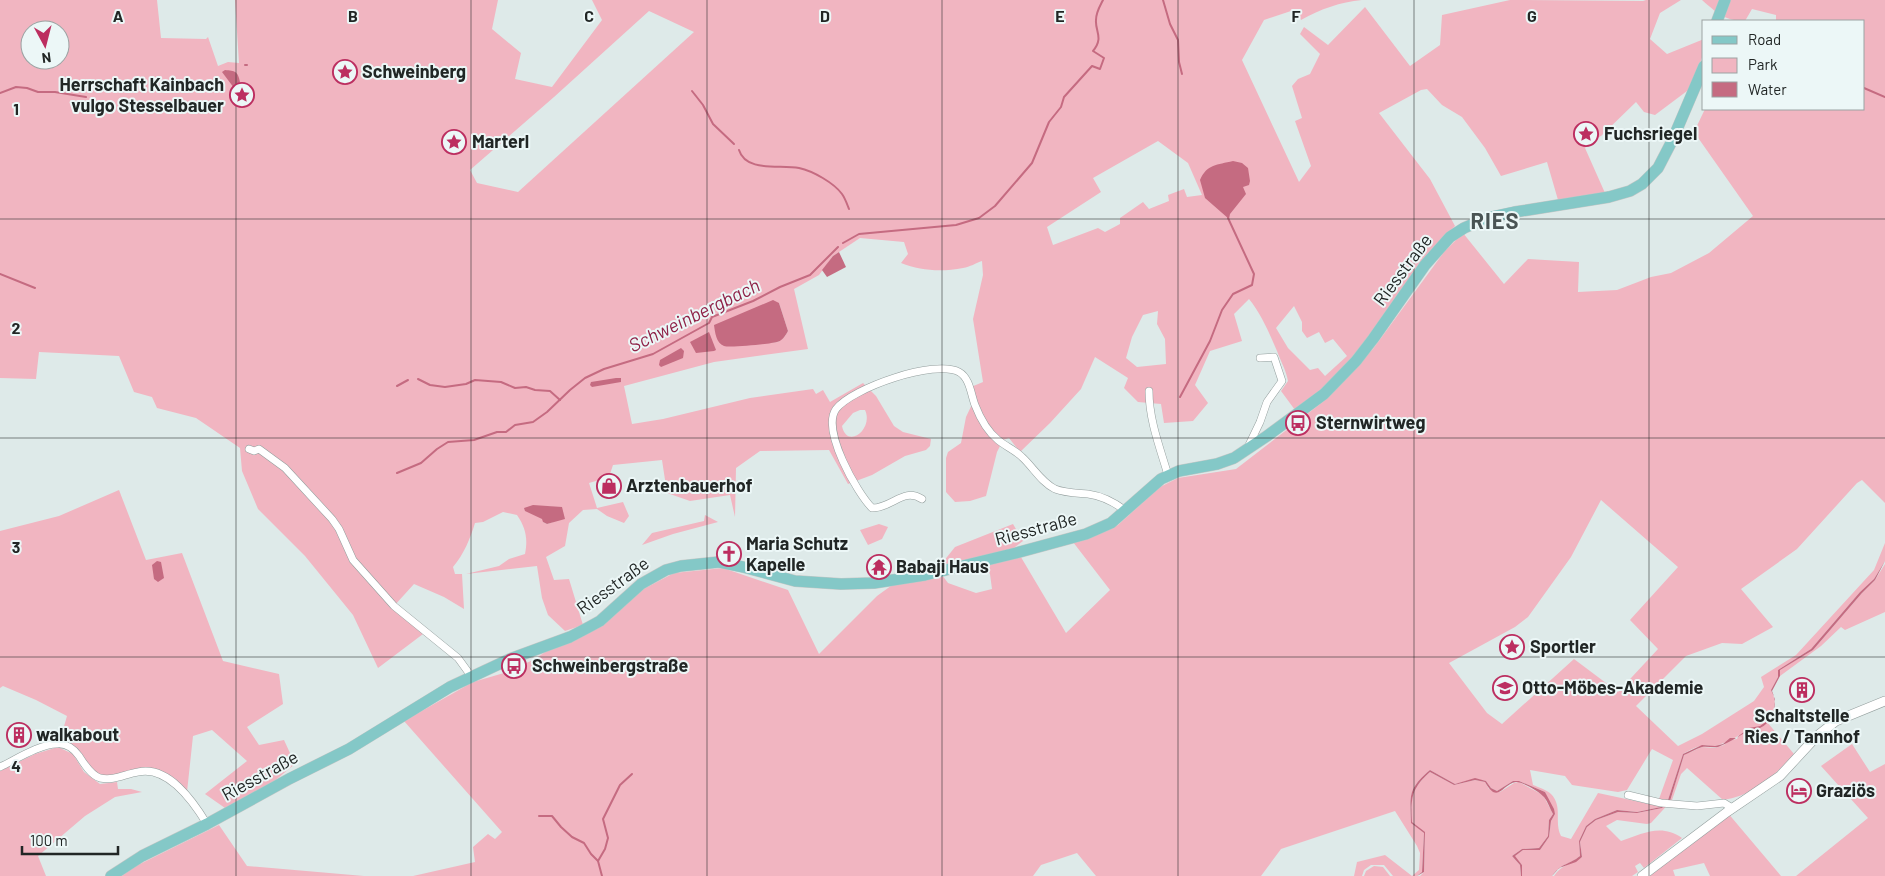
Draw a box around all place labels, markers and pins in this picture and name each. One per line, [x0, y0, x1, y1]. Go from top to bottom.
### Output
place icon: Schweinberg [332, 59, 358, 85]
place label: Schweinberg [362, 60, 466, 82]
place label: Herrschaft Kainbach vulgo Stesselbauer [60, 73, 224, 116]
place icon: Herrschaft Kainbach vulgo Stesselbauer [229, 82, 255, 108]
place icon: Fuchsriegel [1573, 121, 1599, 147]
place label: Fuchsriegel [1604, 122, 1697, 144]
place icon: Marterl [441, 129, 467, 155]
place label: Marterl [472, 130, 529, 152]
bus stop icon: Sternwirtweg [1285, 410, 1311, 436]
place label: Sternwirtweg [1316, 411, 1425, 433]
shop icon: Arztenbauerhof [596, 473, 622, 499]
place label: Arztenbauerhof [626, 474, 753, 496]
place label: Maria Schutz Kapelle [746, 532, 848, 575]
church icon: Maria Schutz Kapelle [716, 541, 742, 567]
temple icon: Babaji Haus [866, 554, 892, 580]
place label: Babaji Haus [896, 555, 989, 577]
place icon: Sportler [1499, 634, 1525, 660]
place label: Sportler [1530, 635, 1596, 657]
bus stop icon: Schweinbergstraße [501, 653, 527, 679]
place label: Schweinbergstraße [532, 654, 688, 676]
school or university icon: Otto-Möbes-Akademie [1492, 675, 1518, 701]
place label: Otto-Möbes-Akademie [1522, 676, 1704, 698]
building icon: Schaltstelle Ries / Tannhof [1789, 677, 1815, 703]
place label: Schaltstelle Ries / Tannhof [1744, 704, 1860, 747]
building icon: walkabout [6, 722, 32, 748]
place label: walkabout [36, 723, 119, 745]
hotel icon: Graziös [1786, 778, 1812, 804]
place label: Graziös [1816, 779, 1875, 801]

